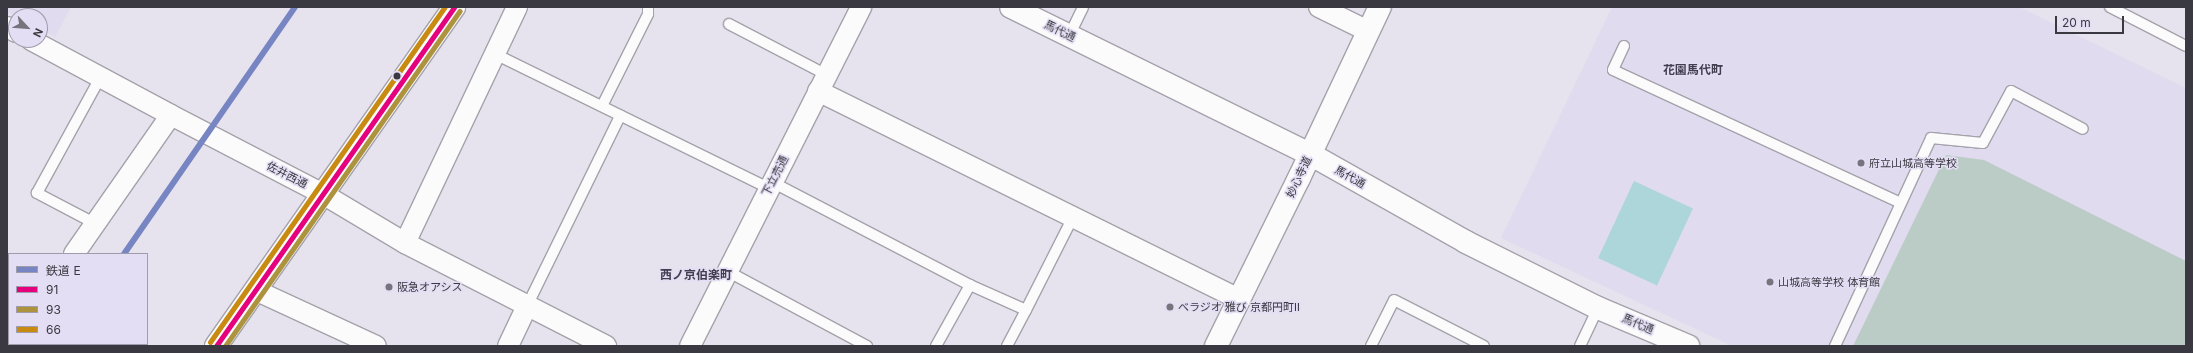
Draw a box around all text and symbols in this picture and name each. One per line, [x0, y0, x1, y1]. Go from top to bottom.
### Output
north arrow [8, 8, 48, 48]
scale bar [2057, 8, 2126, 34]
text: 20 m [2062, 15, 2091, 30]
street label: 馬代通 [1042, 18, 1078, 44]
text: N [30, 26, 46, 40]
district label: 花園馬代町 [1663, 63, 1723, 77]
unlabelled marker [392, 71, 402, 81]
street label: 下立売通 [759, 153, 791, 199]
street label: 妙心寺道 [1284, 154, 1314, 200]
place label: 府立山城高等学校 [1869, 156, 1957, 170]
marker: 府立山城高等学校 [1856, 158, 1866, 168]
street label: 佐井西通 [264, 159, 310, 191]
street label: 馬代通 [1332, 163, 1368, 191]
legend [8, 253, 148, 345]
text: 鉄道 E [46, 263, 81, 278]
district label: 西ノ京伯楽町 [660, 268, 732, 282]
place label: 山城高等学校 体育館 [1778, 275, 1880, 289]
marker: 山城高等学校 体育館 [1765, 277, 1775, 287]
place label: 阪急オアシス [397, 280, 463, 294]
text: 91 [46, 282, 58, 297]
marker: 阪急オアシス [384, 282, 394, 292]
place label: べラジオ 雅び 京都円町Ⅱ [1178, 300, 1300, 314]
text: 93 [46, 302, 61, 317]
marker: べラジオ 雅び 京都円町Ⅱ [1165, 302, 1175, 312]
street label: 馬代通 [1620, 311, 1656, 337]
text: 66 [46, 322, 61, 337]

